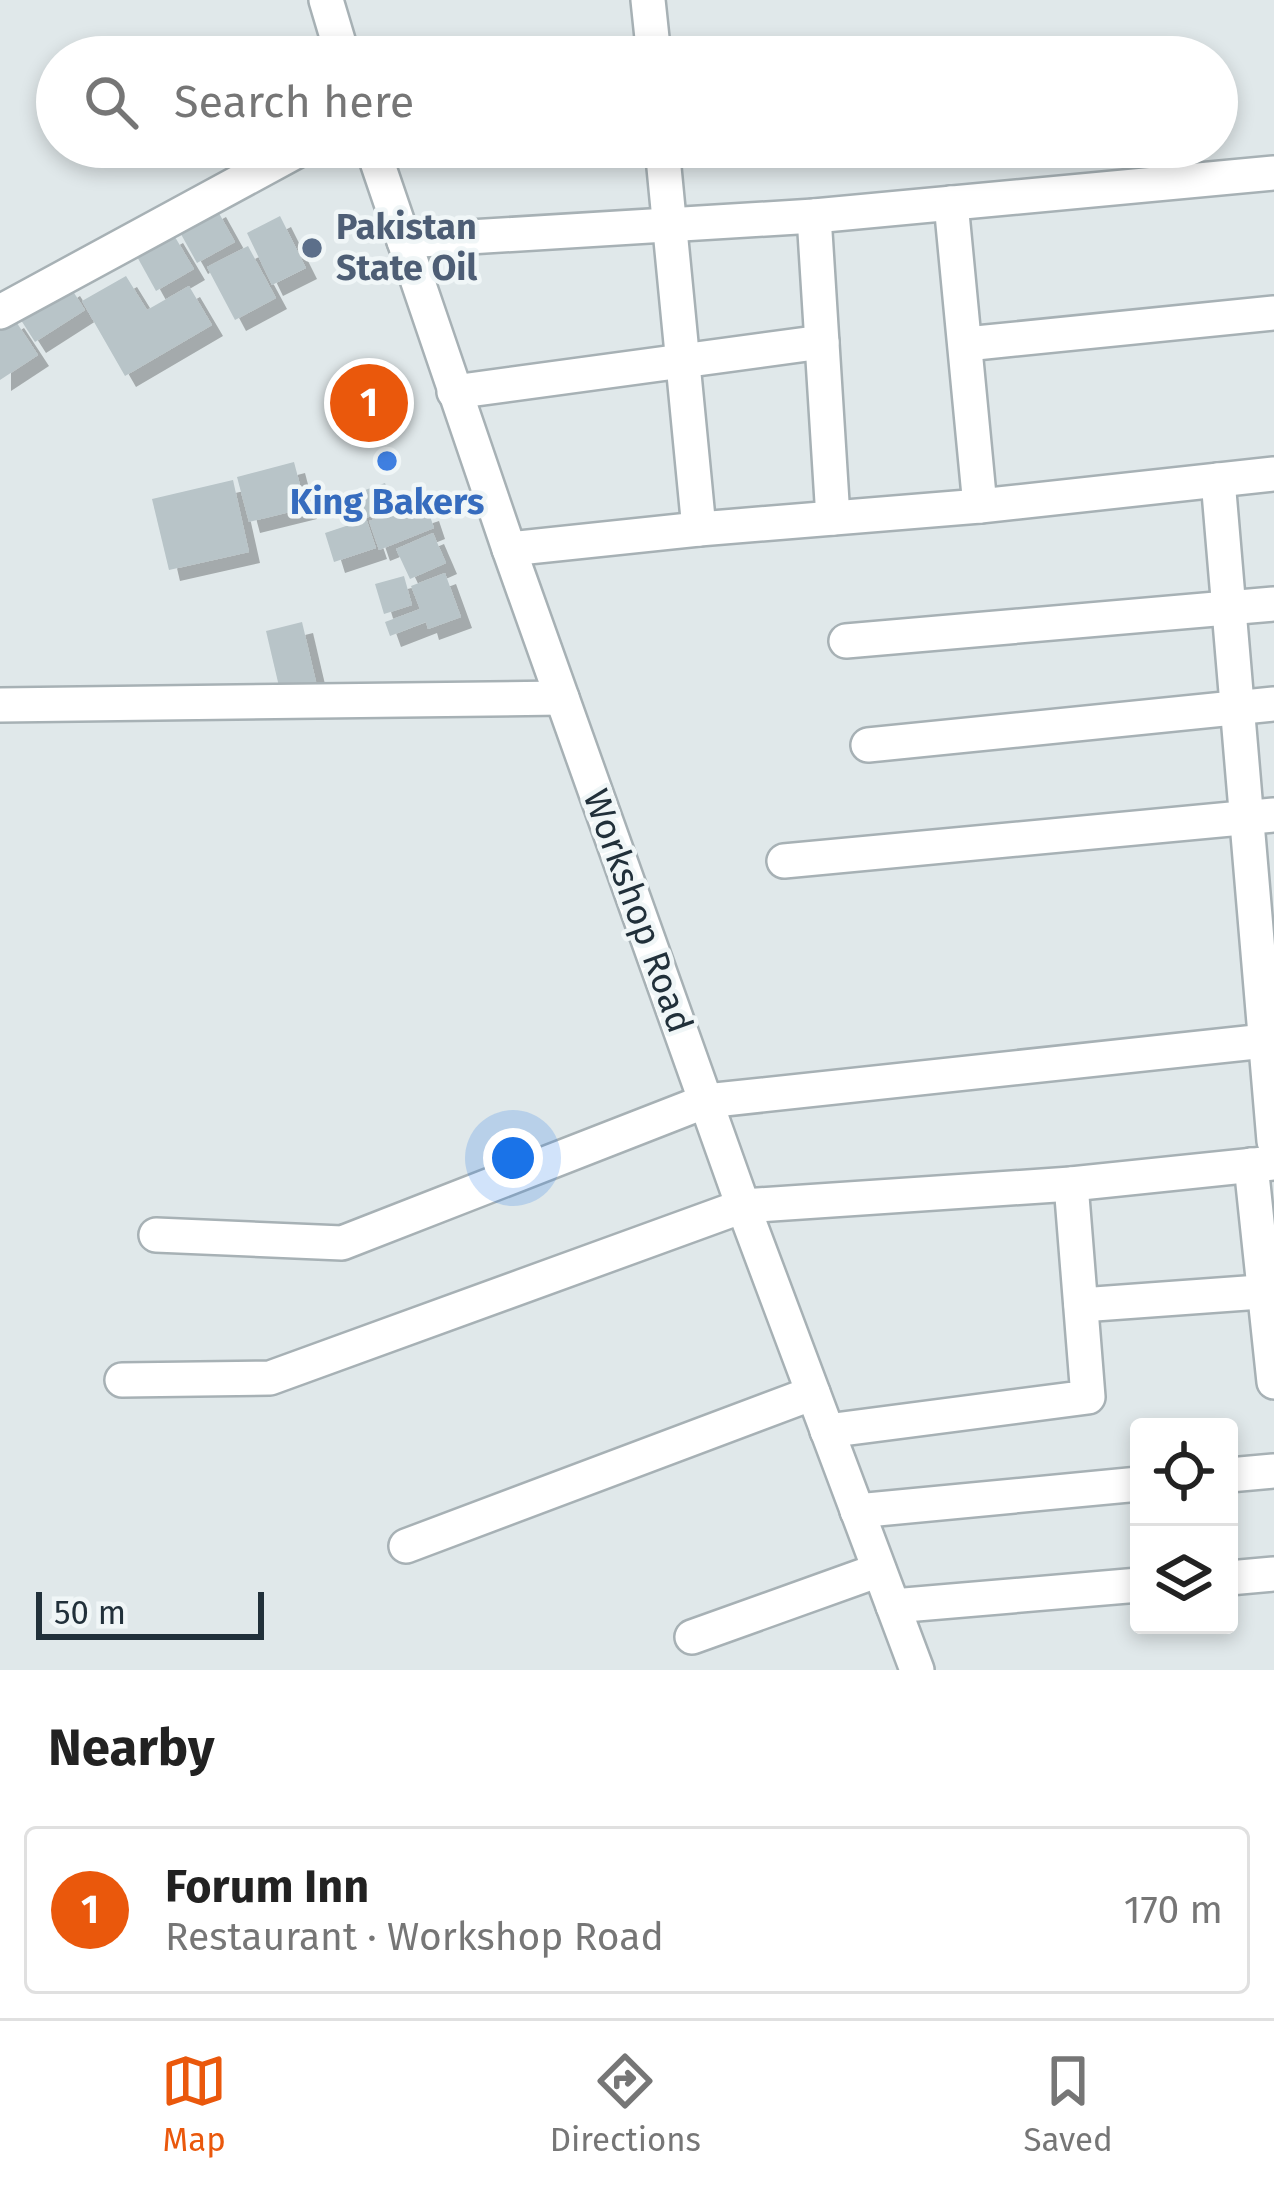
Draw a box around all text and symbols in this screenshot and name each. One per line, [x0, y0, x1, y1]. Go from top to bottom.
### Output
search box [36, 36, 1238, 168]
icon: search [78, 69, 144, 135]
text: Search here [174, 75, 414, 129]
place label: Pakistan State Oil [336, 205, 477, 290]
marker: Pakistan State Oil [299, 235, 325, 261]
pin: 1 [330, 358, 408, 448]
marker: King Bakers [374, 448, 400, 474]
place label: King Bakers [290, 480, 484, 524]
street label: Workshop Road [574, 783, 702, 1039]
your location [483, 1128, 543, 1188]
map controls [1130, 1418, 1238, 1634]
button: locate [1130, 1418, 1238, 1526]
button: layers [1130, 1526, 1238, 1634]
scale bar [36, 1586, 264, 1639]
text: 50 m [54, 1593, 126, 1633]
text: Nearby [48, 1717, 214, 1779]
text: Forum Inn [165, 1860, 369, 1914]
text: 1 [81, 1887, 99, 1933]
text: 170 m [1124, 1887, 1223, 1933]
text: Restaurant · Workshop Road [165, 1914, 664, 1960]
tab: Map [161, 2048, 227, 2160]
tab: Directions [550, 2048, 701, 2160]
tab: Saved [1023, 2048, 1113, 2160]

